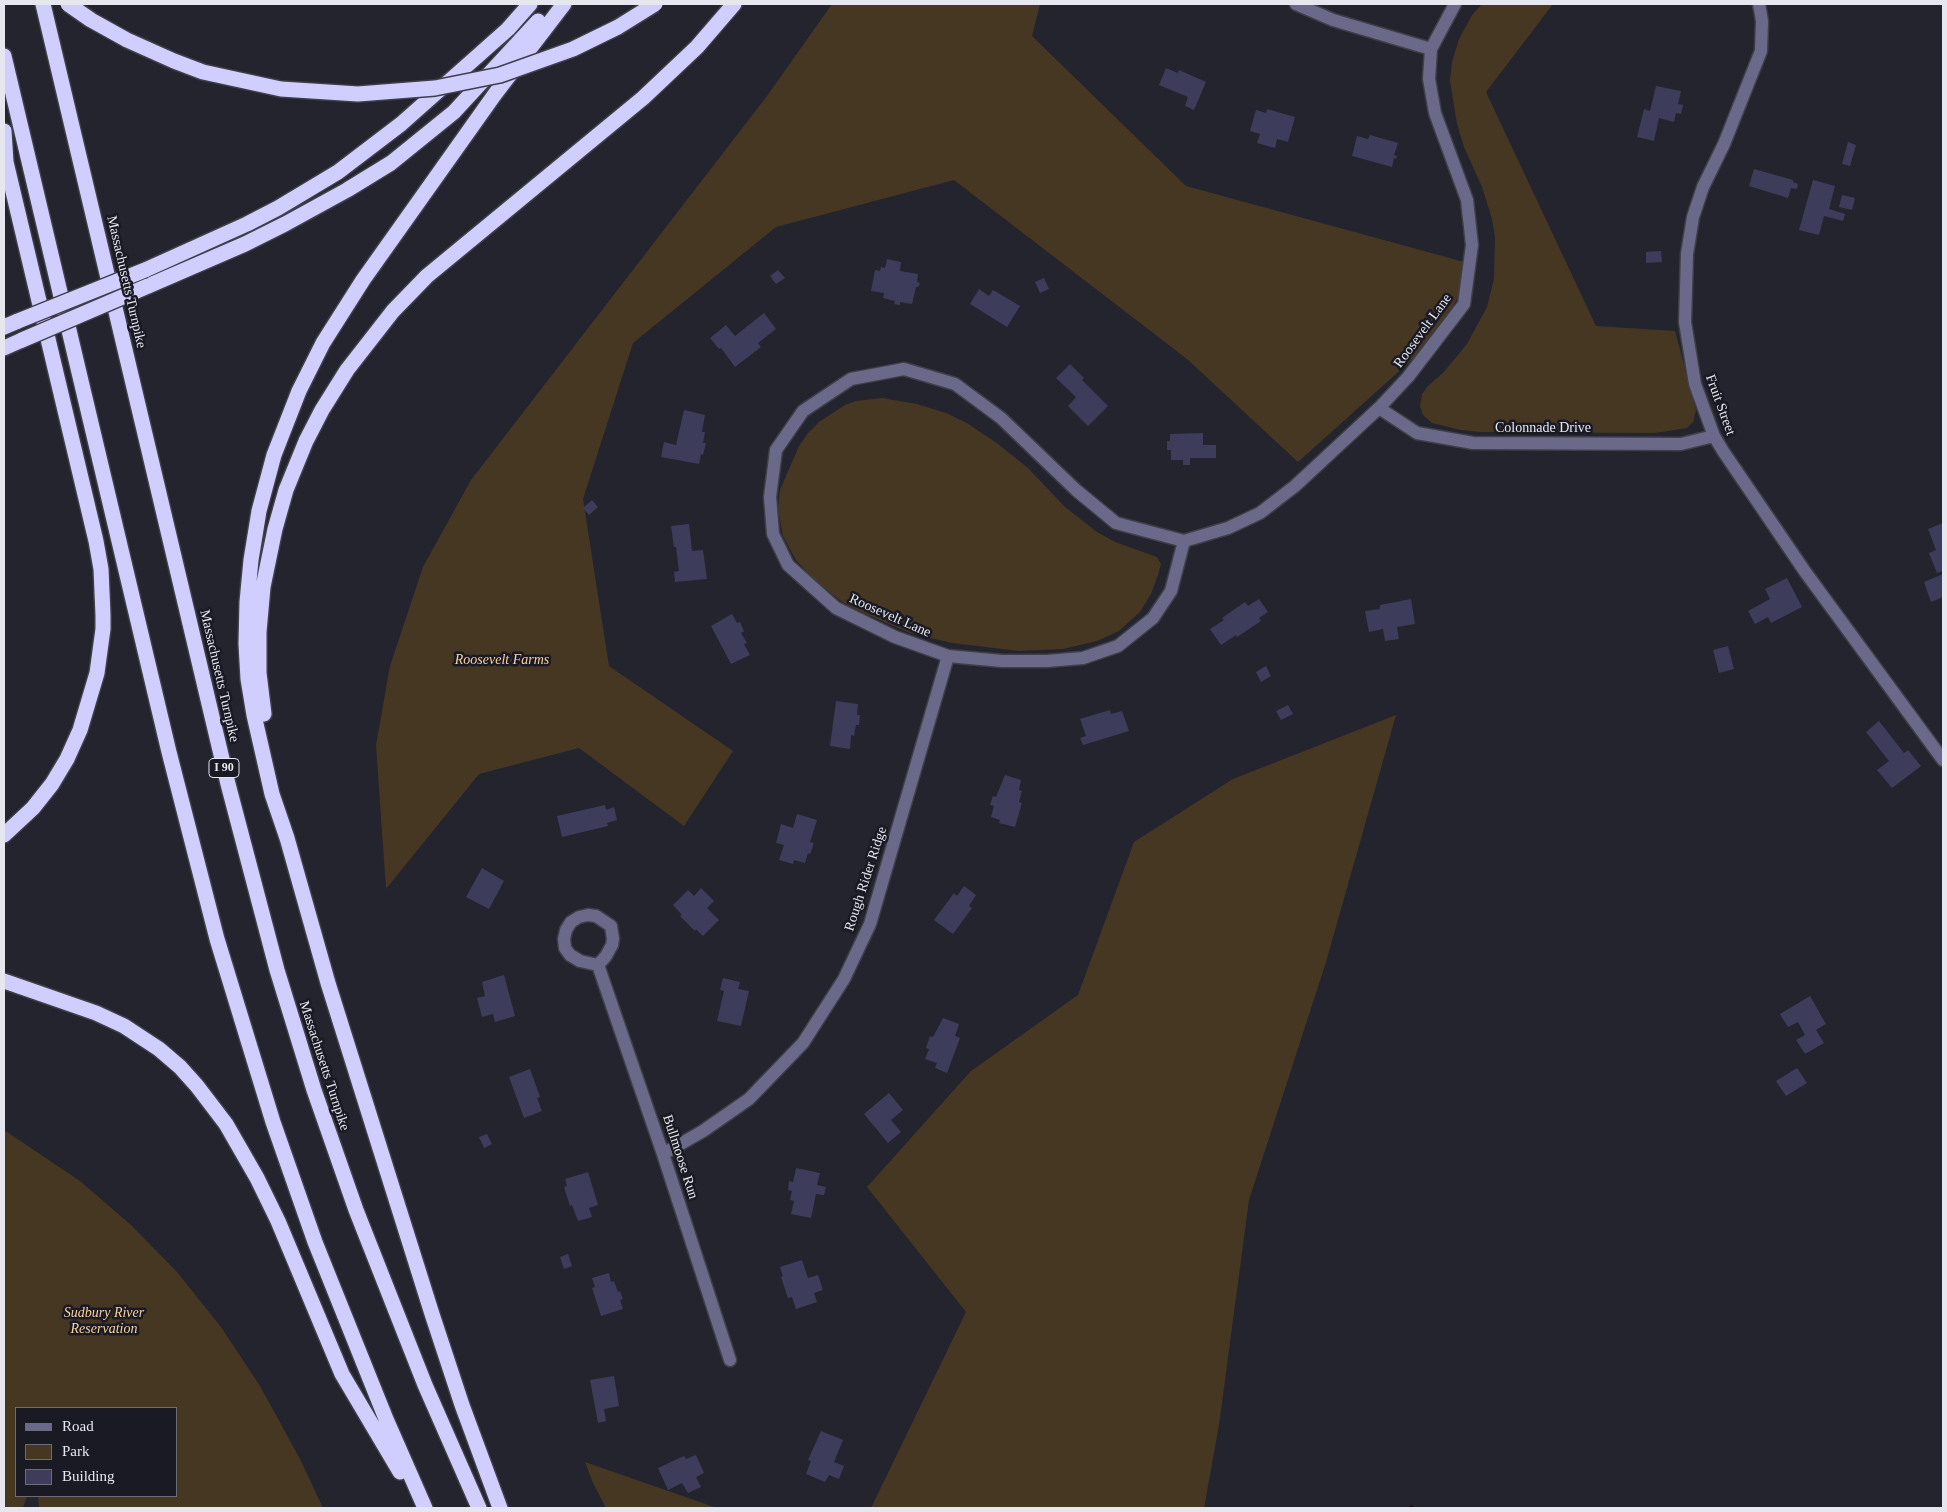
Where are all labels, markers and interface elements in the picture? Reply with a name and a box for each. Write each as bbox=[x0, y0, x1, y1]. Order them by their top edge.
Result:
street label: Massachusetts Turnpike bbox=[103, 214, 149, 350]
street label: Roosevelt Lane bbox=[1390, 291, 1456, 371]
street label: Fruit Street bbox=[1701, 372, 1739, 438]
street label: Colonnade Drive bbox=[1495, 420, 1591, 436]
street label: Roosevelt Lane bbox=[847, 591, 933, 641]
street label: Massachusetts Turnpike bbox=[196, 608, 242, 744]
park label: Roosevelt Farms bbox=[455, 652, 549, 668]
road number: I 90 bbox=[209, 758, 239, 778]
street label: Rough Rider Ridge bbox=[841, 825, 891, 933]
street label: Massachusetts Turnpike bbox=[295, 999, 353, 1133]
street label: Bullmoose Run bbox=[658, 1113, 702, 1201]
park label: Sudbury River Reservation bbox=[64, 1305, 144, 1338]
legend bbox=[15, 1407, 178, 1497]
text: Road bbox=[62, 1418, 94, 1434]
text: Park bbox=[62, 1443, 90, 1459]
text: Building bbox=[62, 1468, 115, 1484]

